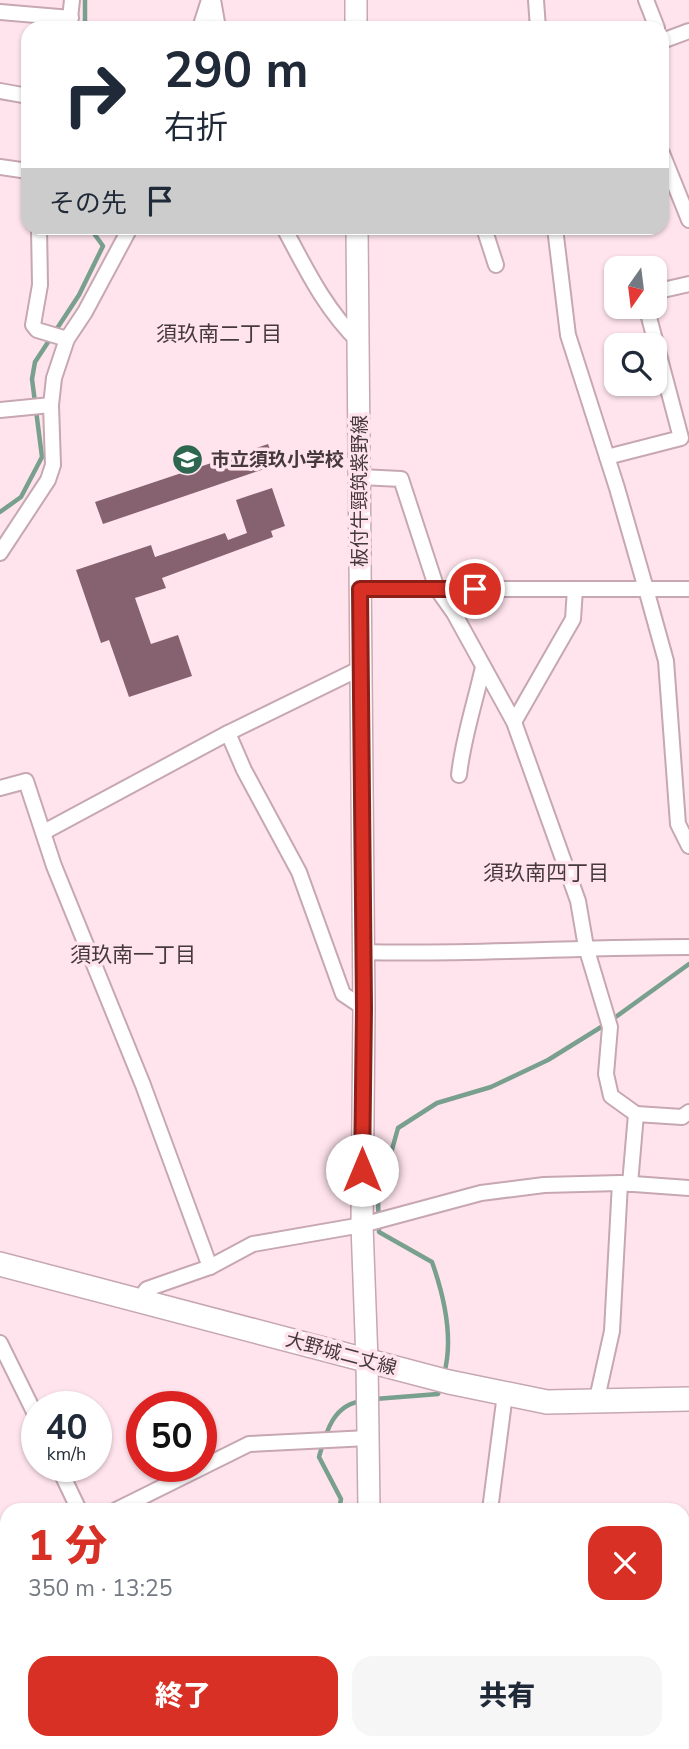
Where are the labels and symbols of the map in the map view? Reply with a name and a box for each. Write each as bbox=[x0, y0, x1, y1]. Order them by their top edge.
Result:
north arrow bbox=[604, 256, 667, 318]
district label: 須玖南二丁目 bbox=[156, 320, 282, 348]
street label: 板付牛頸筑紫野線 bbox=[347, 415, 373, 567]
school or university icon: 市立須玖小学校 bbox=[171, 443, 205, 477]
place label: 市立須玖小学校 bbox=[211, 447, 344, 473]
pin bbox=[445, 559, 505, 619]
district label: 須玖南四丁目 bbox=[483, 859, 609, 887]
district label: 須玖南一丁目 bbox=[70, 941, 196, 969]
position arrow bbox=[325, 1133, 399, 1207]
street label: 大野城二丈線 bbox=[283, 1327, 399, 1381]
speed limit sign: 50 bbox=[126, 1391, 217, 1482]

